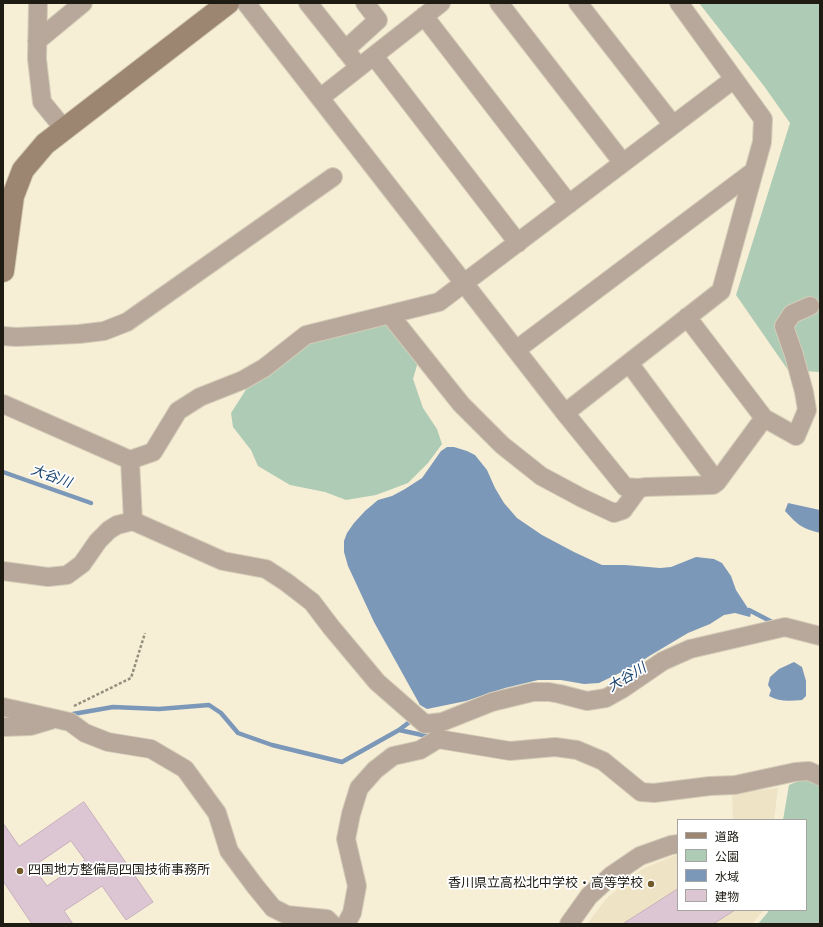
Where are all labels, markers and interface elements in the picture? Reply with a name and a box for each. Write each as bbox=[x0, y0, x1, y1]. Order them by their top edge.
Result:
water label: 大谷川 bbox=[28, 462, 74, 492]
water label: 大谷川 bbox=[605, 660, 649, 696]
legend bbox=[677, 819, 807, 911]
text: 道路 bbox=[715, 830, 739, 844]
text: 公園 bbox=[715, 850, 739, 864]
place label: 四国地方整備局四国技術事務所 bbox=[28, 863, 210, 879]
marker: 四国地方整備局四国技術事務所 bbox=[15, 866, 25, 876]
text: 水域 bbox=[715, 870, 739, 884]
place label: 香川県立高松北中学校・高等学校 bbox=[448, 876, 643, 892]
marker: 香川県立高松北中学校・高等学校 bbox=[646, 879, 656, 889]
text: 建物 bbox=[715, 890, 739, 904]

